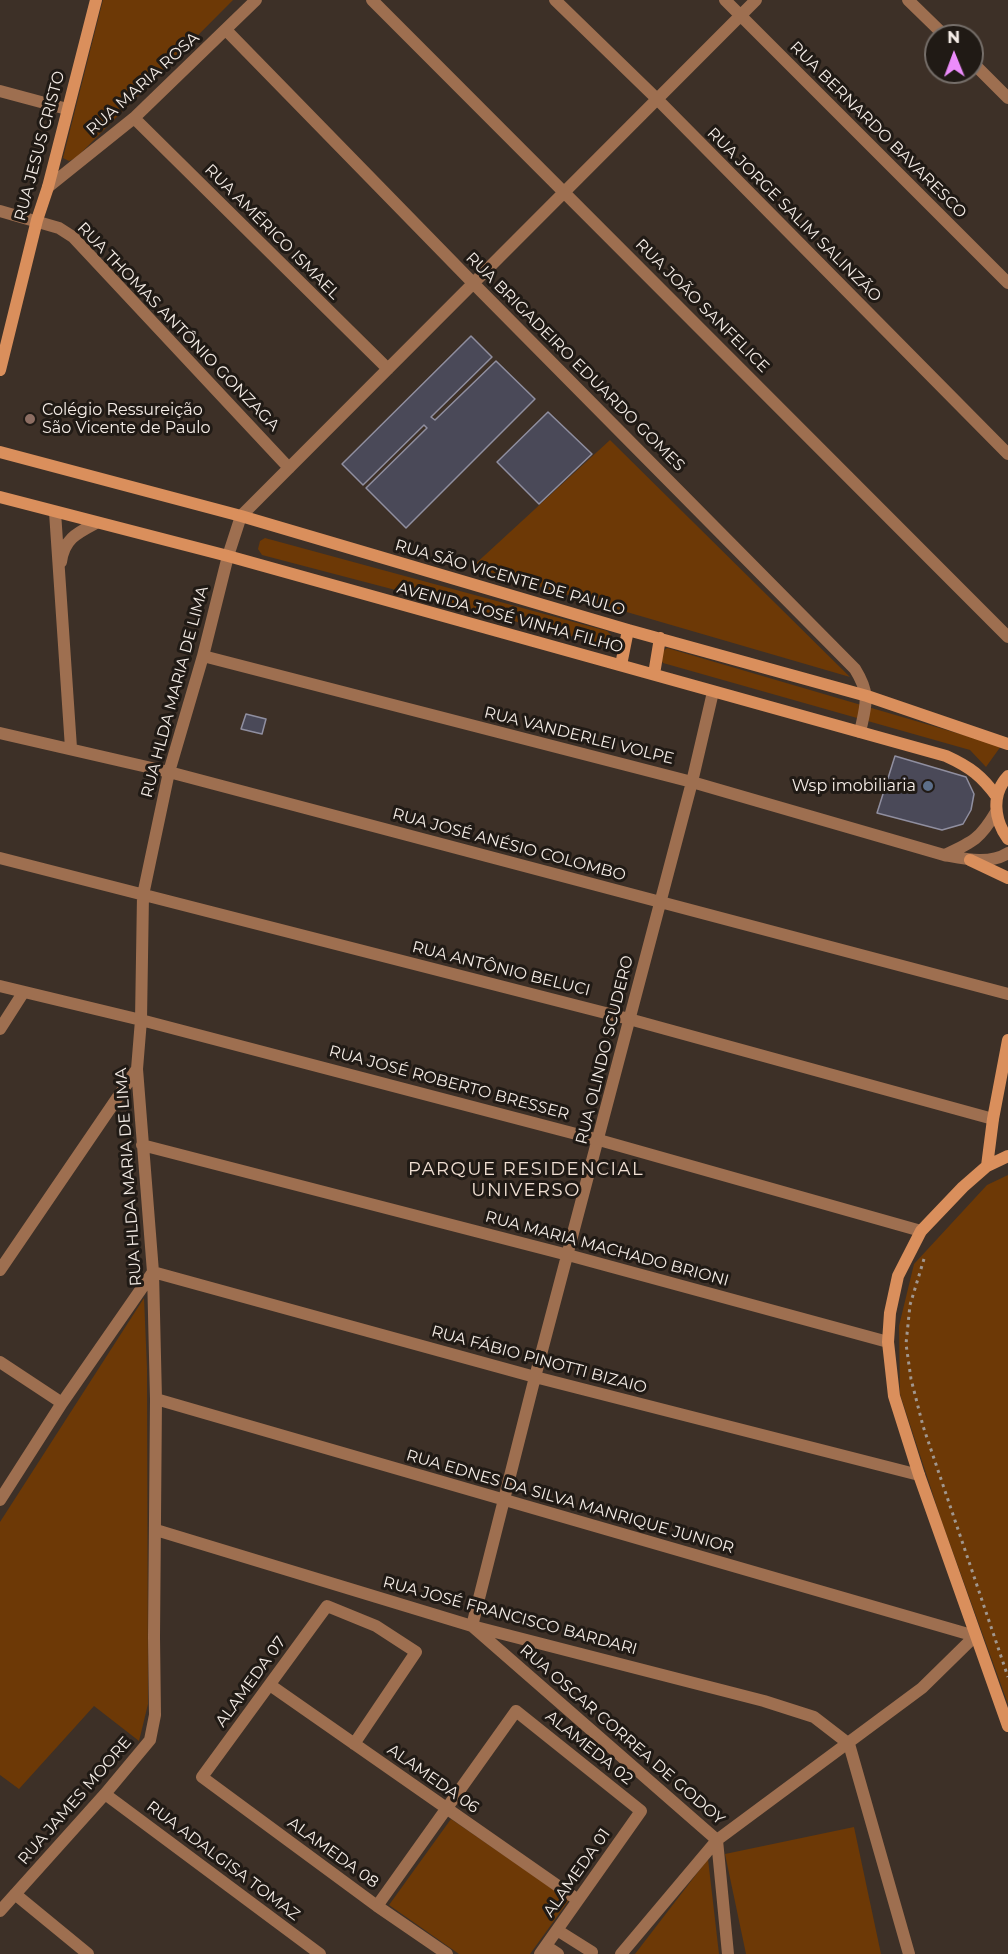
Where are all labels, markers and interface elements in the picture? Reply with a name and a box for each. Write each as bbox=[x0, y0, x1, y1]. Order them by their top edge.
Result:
north arrow bbox=[924, 24, 984, 84]
street label: RUA MARIA ROSA bbox=[83, 28, 203, 140]
street label: RUA BERNARDO BAVARESCO bbox=[786, 38, 970, 222]
street label: RUA JESUS CRISTO bbox=[11, 69, 69, 223]
street label: RUA JORGE SALIM SALINZÃO bbox=[703, 124, 885, 306]
street label: RUA AMÉRICO ISMAEL bbox=[200, 160, 344, 304]
street label: RUA THOMAS ANTÔNIO GONZAGA bbox=[73, 219, 283, 435]
street label: RUA JOÃO SANFELICE bbox=[631, 235, 773, 377]
street label: RUA BRIGADEIRO EDUARDO GOMES bbox=[462, 249, 688, 475]
place label: Colégio Ressureição São Vicente de Paulo bbox=[42, 400, 211, 438]
marker: Colégio Ressureição São Vicente de Paulo bbox=[23, 412, 37, 426]
street label: RUA SÃO VICENTE DE PAULO bbox=[393, 536, 627, 620]
street label: AVENIDA JOSÉ VINHA FILHO bbox=[395, 579, 625, 657]
street label: RUA HLDA MARIA DE LIMA bbox=[137, 584, 213, 800]
street label: RUA VANDERLEI VOLPE bbox=[482, 703, 676, 769]
place label: Wsp imobiliaria bbox=[792, 776, 916, 796]
marker: Wsp imobiliaria bbox=[921, 779, 935, 793]
street label: RUA JOSÉ ANÉSIO COLOMBO bbox=[390, 805, 628, 885]
street label: RUA ANTÔNIO BELUCI bbox=[410, 938, 592, 1000]
street label: RUA OLINDO SCUDERO bbox=[572, 954, 638, 1146]
street label: RUA JOSÉ ROBERTO BRESSER bbox=[327, 1042, 571, 1124]
street label: RUA HLDA MARIA DE LIMA bbox=[112, 1067, 146, 1287]
district label: PARQUE RESIDENCIAL UNIVERSO bbox=[408, 1159, 644, 1202]
street label: RUA MARIA MACHADO BRIONI bbox=[483, 1207, 731, 1291]
street label: RUA FÁBIO PINOTTI BIZAIO bbox=[429, 1322, 649, 1398]
street label: RUA EDNES DA SILVA MANRIQUE JUNIOR bbox=[404, 1446, 736, 1558]
street label: RUA JOSÉ FRANCISCO BARDARI bbox=[381, 1573, 639, 1659]
street label: ALAMEDA 07 bbox=[212, 1633, 290, 1731]
street label: RUA OSCAR CORREA DE GODOY bbox=[516, 1641, 728, 1829]
street label: ALAMEDA 02 bbox=[541, 1707, 637, 1789]
street label: RUA JAMES MOORE bbox=[14, 1733, 136, 1869]
street label: ALAMEDA 06 bbox=[384, 1740, 482, 1818]
street label: RUA ADALGISA TOMAZ bbox=[142, 1797, 304, 1925]
street label: ALAMEDA 08 bbox=[284, 1814, 382, 1892]
street label: ALAMEDA 01 bbox=[539, 1825, 615, 1921]

